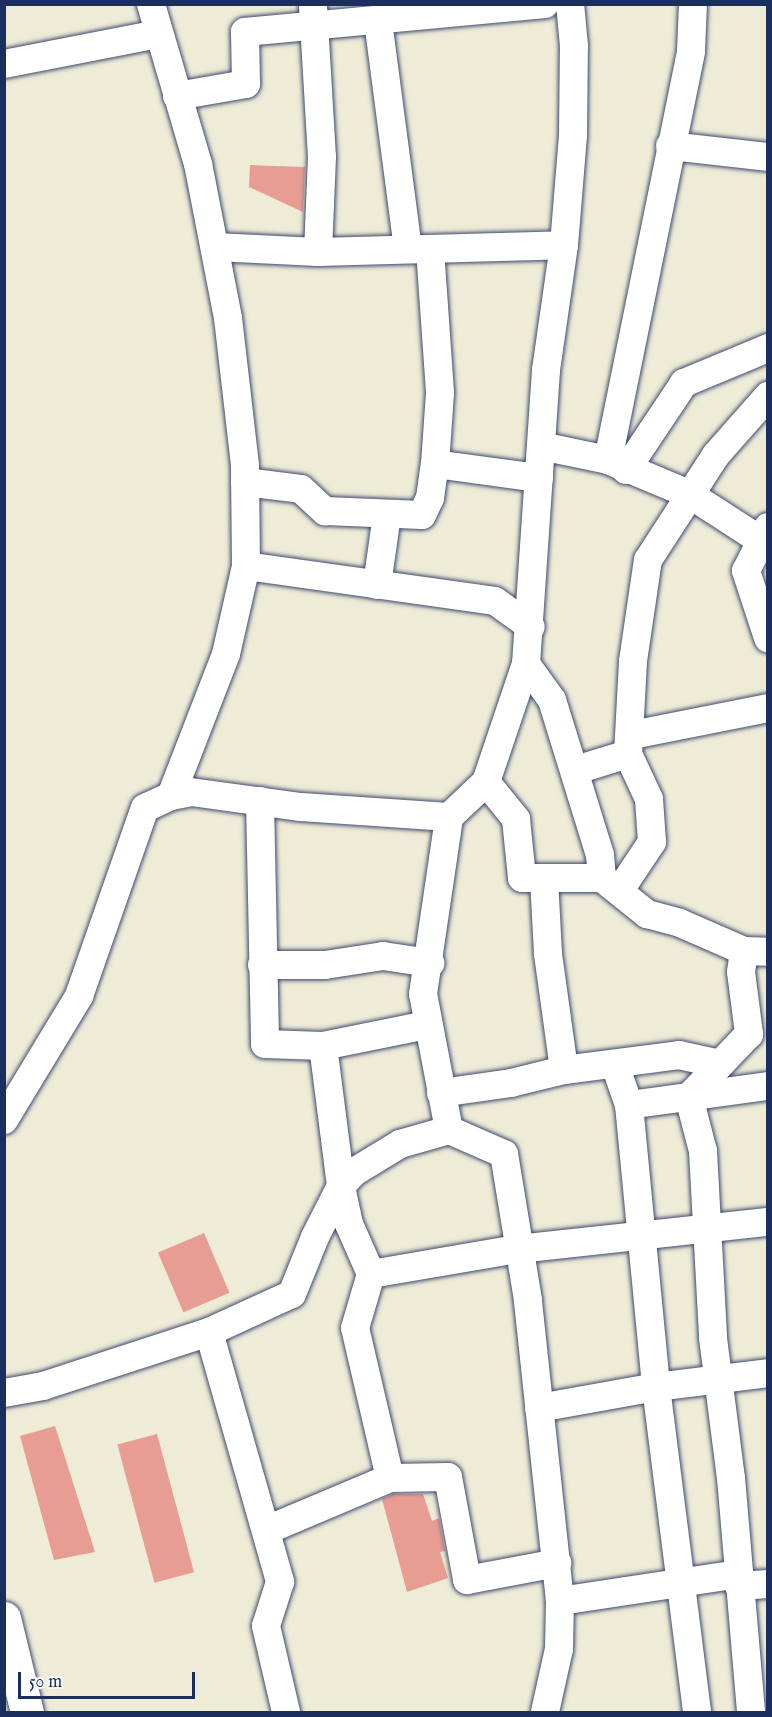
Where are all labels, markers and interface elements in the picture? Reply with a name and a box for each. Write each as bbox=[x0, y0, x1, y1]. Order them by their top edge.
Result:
scale bar bbox=[21, 1660, 198, 1698]
text: 50 m bbox=[29, 1671, 62, 1694]

